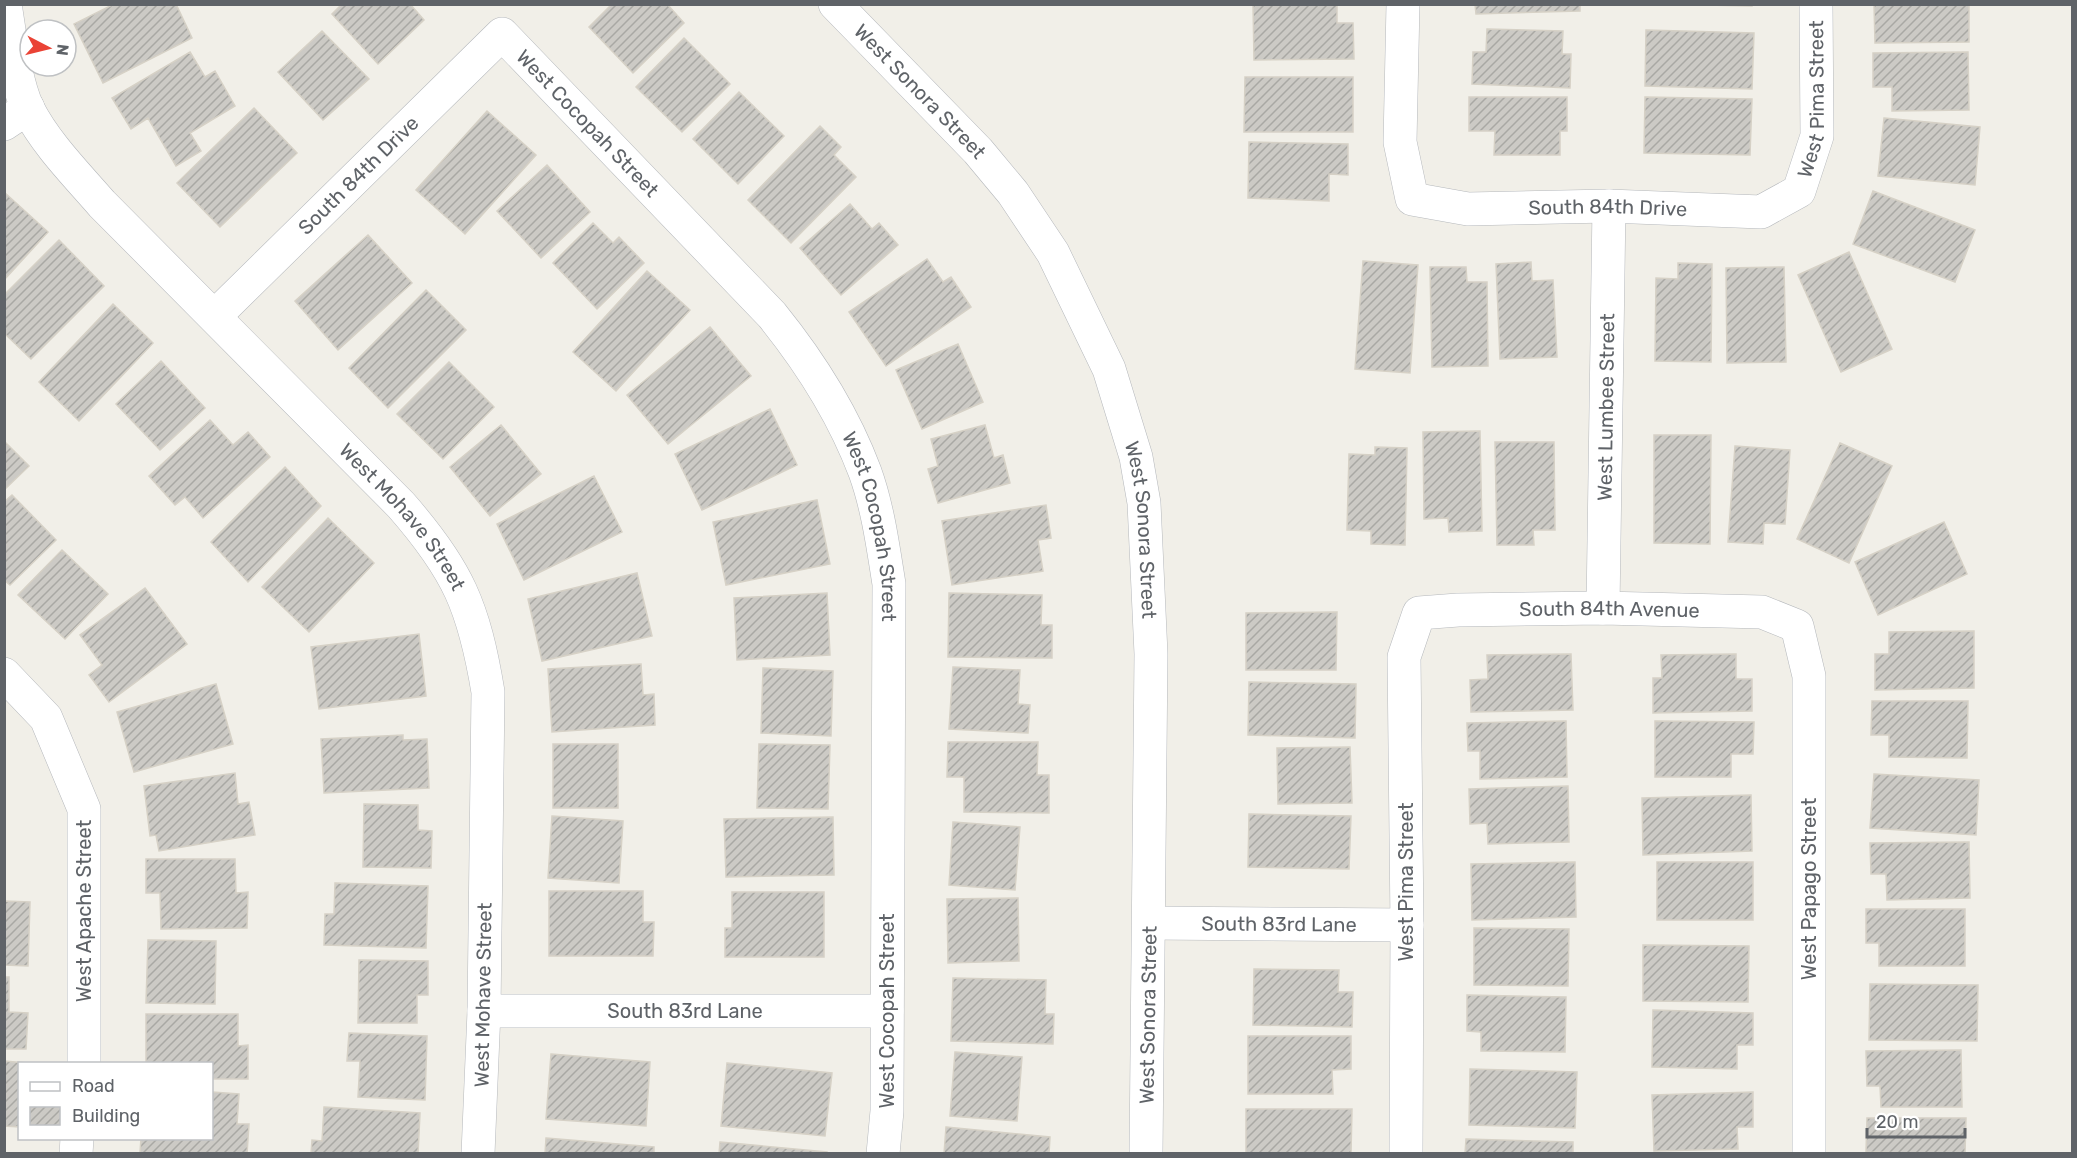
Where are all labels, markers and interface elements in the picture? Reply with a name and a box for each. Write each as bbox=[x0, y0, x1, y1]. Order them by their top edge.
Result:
north arrow bbox=[18, 18, 78, 78]
street label: West Sonora Street bbox=[849, 19, 991, 164]
street label: West Pima Street bbox=[1792, 20, 1829, 181]
text: N bbox=[52, 43, 73, 57]
street label: West Cocopah Street bbox=[511, 45, 664, 202]
street label: South 84th Drive bbox=[293, 111, 424, 239]
street label: South 84th Drive bbox=[1528, 194, 1688, 221]
street label: West Lumbee Street bbox=[1593, 313, 1619, 501]
street label: West Cocopah Street bbox=[837, 428, 901, 622]
street label: West Mohave Street bbox=[335, 438, 471, 594]
street label: West Sonora Street bbox=[1120, 438, 1161, 619]
street label: South 84th Avenue bbox=[1519, 596, 1700, 622]
street label: West Papago Street bbox=[1797, 798, 1821, 980]
street label: West Pima Street bbox=[1394, 802, 1418, 961]
street label: West Apache Street bbox=[72, 819, 96, 1002]
street label: West Mohave Street bbox=[469, 902, 497, 1088]
street label: South 83rd Lane bbox=[1201, 911, 1357, 937]
street label: West Cocopah Street bbox=[875, 913, 899, 1108]
street label: West Sonora Street bbox=[1134, 925, 1162, 1104]
street label: South 83rd Lane bbox=[607, 999, 763, 1023]
legend bbox=[18, 1062, 213, 1140]
text: Road bbox=[72, 1075, 115, 1097]
scale bar bbox=[1867, 1101, 1964, 1139]
text: Building bbox=[72, 1105, 140, 1127]
text: 20 m bbox=[1876, 1111, 1918, 1133]

